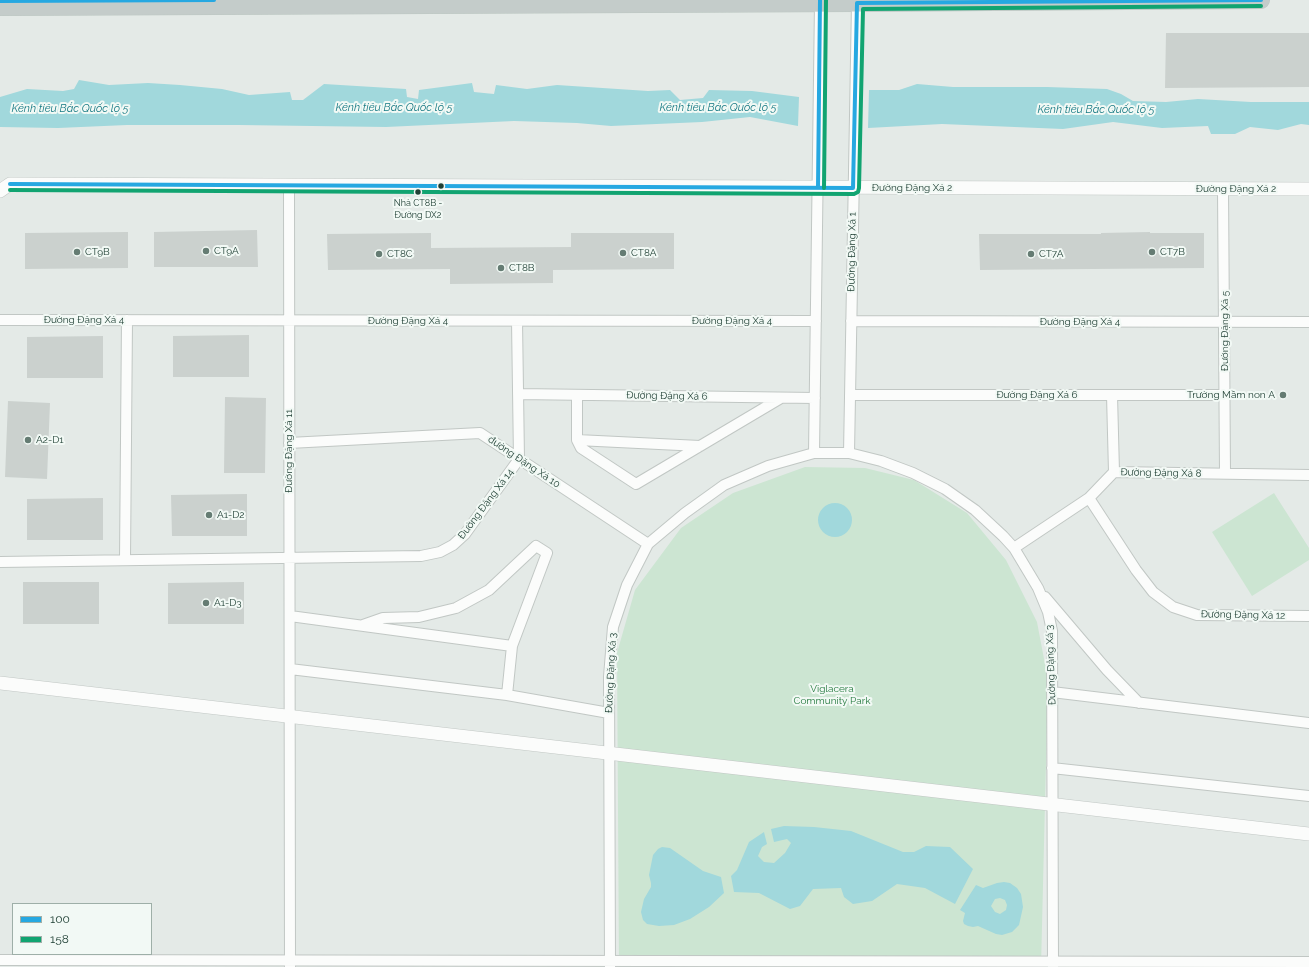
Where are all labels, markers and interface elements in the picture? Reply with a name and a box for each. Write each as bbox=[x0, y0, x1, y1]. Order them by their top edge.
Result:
water label: Kênh tiêu Bắc Quốc lộ 5 bbox=[336, 101, 452, 115]
water label: Kênh tiêu Bắc Quốc lộ 5 bbox=[660, 101, 776, 115]
water label: Kênh tiêu Bắc Quốc lộ 5 bbox=[12, 102, 128, 116]
water label: Kênh tiêu Bắc Quốc lộ 5 bbox=[1038, 103, 1154, 117]
unlabelled marker bbox=[436, 181, 446, 191]
street label: Đường Đặng Xá 2 bbox=[872, 182, 952, 194]
street label: Đường Đặng Xá 2 bbox=[1196, 183, 1276, 195]
marker: Nhà CT8B - Đường DX2 bbox=[413, 187, 423, 197]
place label: Nhà CT8B - Đường DX2 bbox=[394, 198, 442, 219]
street label: Đường Đặng Xá 1 bbox=[845, 212, 859, 292]
place label: CT9A bbox=[214, 245, 239, 257]
place label: CT9B bbox=[85, 246, 110, 258]
marker: CT9A bbox=[201, 246, 211, 256]
place label: CT7B bbox=[1160, 246, 1185, 258]
marker: CT9B bbox=[72, 247, 82, 257]
place label: CT8A bbox=[631, 247, 656, 259]
marker: CT7B bbox=[1147, 247, 1157, 257]
place label: CT8C bbox=[387, 248, 413, 260]
marker: CT8A bbox=[618, 248, 628, 258]
place label: CT7A bbox=[1039, 248, 1063, 260]
marker: CT8C bbox=[374, 249, 384, 259]
marker: CT7A bbox=[1026, 249, 1036, 259]
place label: CT8B bbox=[509, 262, 534, 274]
marker: CT8B bbox=[496, 263, 506, 273]
street label: Đường Đặng Xá 5 bbox=[1219, 291, 1231, 371]
street label: Đường Đặng Xá 4 bbox=[44, 314, 124, 326]
street label: Đường Đặng Xá 4 bbox=[368, 315, 448, 327]
street label: Đường Đặng Xá 4 bbox=[692, 315, 772, 327]
street label: Đường Đặng Xá 4 bbox=[1040, 316, 1120, 328]
street label: Đường Đặng Xá 6 bbox=[626, 389, 708, 403]
street label: Đường Đặng Xá 6 bbox=[996, 389, 1078, 401]
place label: Trường Mầm non A bbox=[1187, 389, 1275, 401]
marker: Trường Mầm non A bbox=[1278, 390, 1288, 400]
street label: Đường Đặng Xá 11 bbox=[283, 409, 295, 493]
street label: đường Đặng Xá 10 bbox=[486, 433, 562, 491]
place label: A2-D1 bbox=[36, 434, 64, 446]
marker: A2-D1 bbox=[23, 435, 33, 445]
street label: Đường Đặng Xá 14 bbox=[456, 466, 516, 542]
street label: Đường Đặng Xá 8 bbox=[1120, 466, 1202, 480]
place label: A1-D2 bbox=[217, 509, 245, 521]
marker: A1-D2 bbox=[204, 510, 214, 520]
place label: A1-D3 bbox=[214, 597, 242, 609]
marker: A1-D3 bbox=[201, 598, 211, 608]
street label: Đường Đặng Xá 12 bbox=[1201, 608, 1285, 622]
street label: Đường Đặng Xá 3 bbox=[1044, 625, 1058, 705]
street label: Đường Đặng Xá 3 bbox=[603, 632, 619, 714]
park label: Viglacera Community Park bbox=[794, 683, 870, 706]
legend bbox=[12, 903, 152, 955]
text: 100 bbox=[50, 912, 70, 926]
text: 158 bbox=[50, 932, 69, 946]

